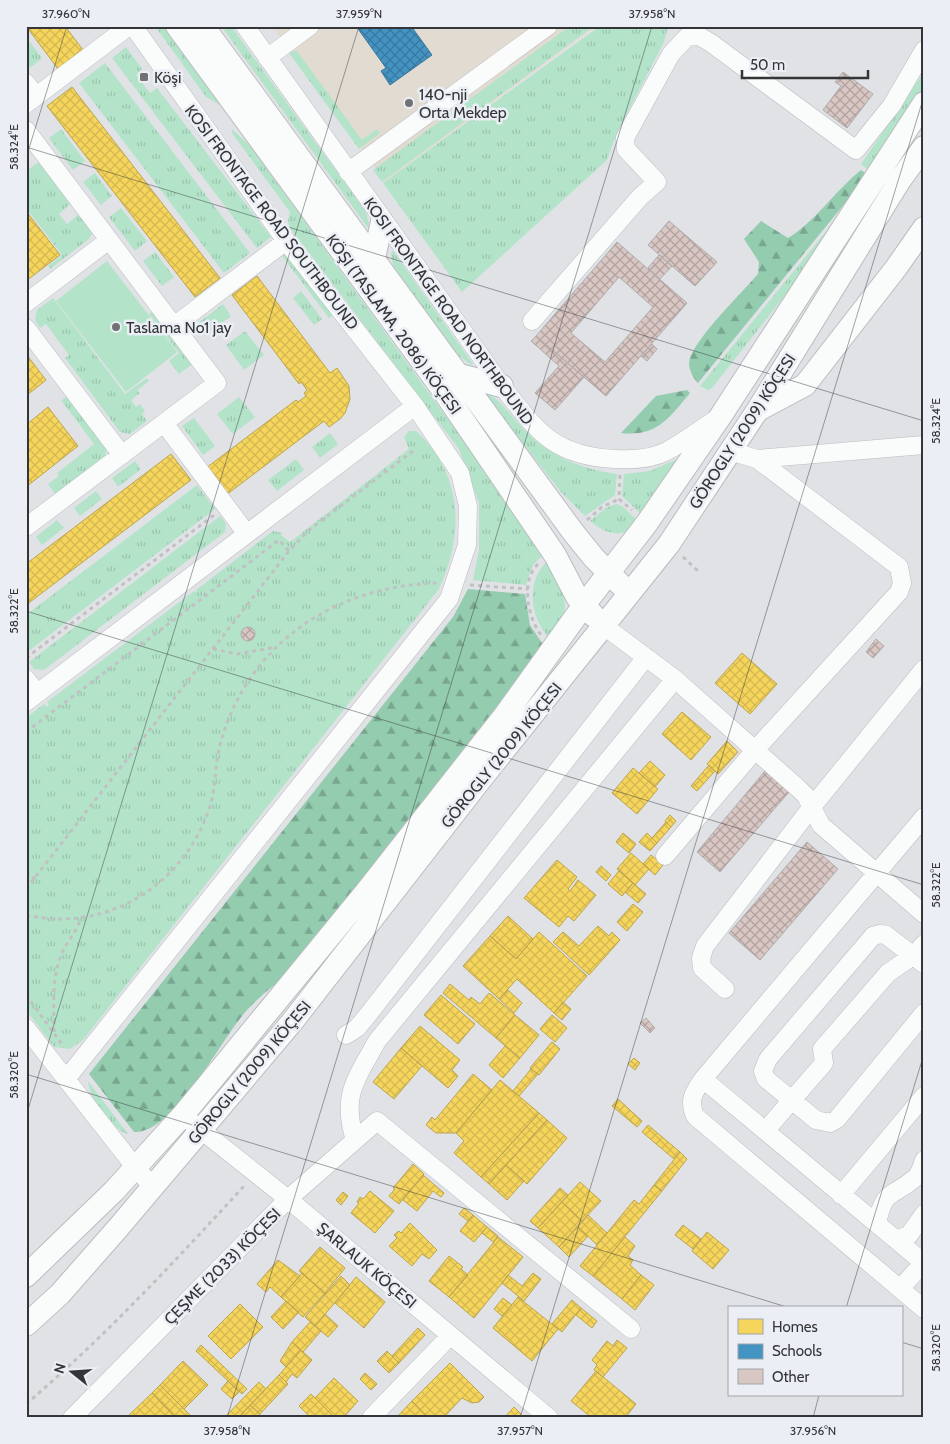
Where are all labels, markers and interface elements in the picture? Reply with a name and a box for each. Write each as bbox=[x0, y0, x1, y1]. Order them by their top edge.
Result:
text: 37.960°N bbox=[42, 6, 90, 21]
text: 37.959°N bbox=[336, 6, 382, 21]
text: 37.958°N bbox=[628, 6, 676, 21]
scale bar bbox=[742, 48, 869, 80]
text: 50 m bbox=[750, 56, 785, 74]
place label: Köşi bbox=[154, 68, 181, 87]
marker: Köşi bbox=[138, 71, 150, 83]
place label: 140-nji Orta Mekdep bbox=[419, 85, 507, 122]
marker: 140-nji Orta Mekdep bbox=[403, 97, 415, 109]
street label: KOSI FRONTAGE ROAD SOUTHBOUND bbox=[181, 101, 362, 333]
text: 58.324°E bbox=[6, 124, 21, 170]
street label: KOSI FRONTAGE ROAD NORTHBOUND bbox=[360, 194, 537, 429]
street label: KÖŞI (TASLAMA, 2086) KÖÇESI bbox=[322, 231, 465, 418]
place label: Taslama No1 jay bbox=[126, 318, 232, 337]
marker: Taslama No1 jay bbox=[110, 321, 122, 333]
street label: GÖROGLY (2009) KÖÇESI bbox=[685, 350, 800, 512]
text: 58.324°E bbox=[928, 398, 943, 444]
text: 58.322°E bbox=[6, 588, 21, 634]
street label: GÖROGLY (2009) KÖÇESI bbox=[437, 679, 566, 832]
text: 58.322°E bbox=[928, 862, 943, 908]
street label: GÖROGLY (2009) KÖÇESI bbox=[184, 997, 315, 1148]
text: 58.320°E bbox=[6, 1051, 21, 1099]
street label: ÇEŞME (2033) KÖÇESI bbox=[160, 1204, 284, 1328]
street label: ŞARLAUK KÖÇESI bbox=[313, 1218, 420, 1312]
legend bbox=[728, 1306, 902, 1396]
text: Homes bbox=[772, 1318, 818, 1336]
text: 58.320°E bbox=[928, 1324, 943, 1372]
text: Schools bbox=[772, 1342, 822, 1360]
north arrow bbox=[48, 1346, 98, 1396]
text: N bbox=[50, 1361, 70, 1376]
text: Other bbox=[772, 1368, 809, 1386]
text: 37.958°N bbox=[203, 1423, 251, 1438]
text: 37.957°N bbox=[497, 1423, 543, 1438]
text: 37.956°N bbox=[790, 1423, 836, 1438]

